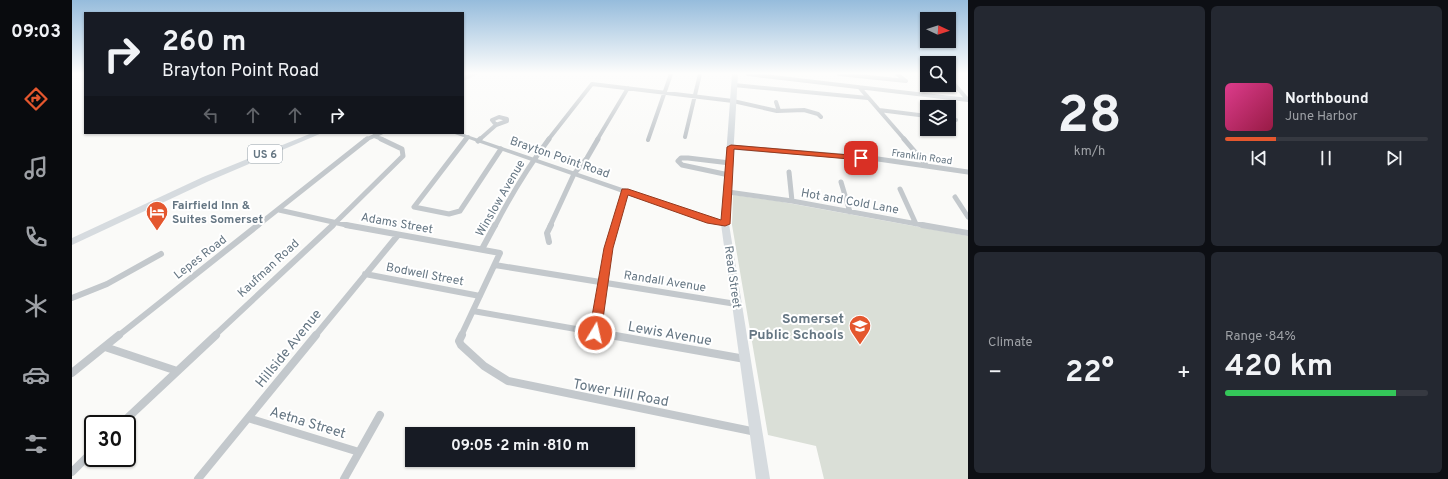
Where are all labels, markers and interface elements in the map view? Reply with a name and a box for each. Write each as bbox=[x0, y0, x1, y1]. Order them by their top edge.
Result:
north arrow bbox=[920, 12, 956, 48]
map controls bbox=[920, 12, 956, 136]
text: 09:03 bbox=[11, 21, 61, 44]
text: 260 m bbox=[162, 25, 246, 61]
icon: right bbox=[96, 28, 148, 80]
button: search bbox=[920, 56, 956, 92]
text: Brayton Point Road bbox=[162, 60, 319, 83]
icon: directions bbox=[22, 85, 50, 113]
text: 28 bbox=[1057, 85, 1122, 151]
text: Northbound bbox=[1285, 90, 1369, 109]
button: layers bbox=[920, 100, 956, 136]
icon: left bbox=[200, 104, 222, 126]
icon: ahead bbox=[242, 104, 264, 126]
icon: ahead bbox=[284, 104, 306, 126]
icon: right bbox=[326, 104, 348, 126]
text: June Harbor bbox=[1285, 109, 1358, 125]
street label: Brayton Point Road bbox=[508, 133, 612, 183]
pin bbox=[844, 141, 878, 175]
text: km/h bbox=[1074, 144, 1105, 160]
road number: US 6 bbox=[248, 145, 282, 163]
icon: arrive bbox=[850, 147, 872, 169]
street label: Franklin Road bbox=[891, 147, 953, 168]
icon: previous bbox=[1248, 147, 1270, 169]
icon: pause bbox=[1315, 147, 1337, 169]
icon: next bbox=[1383, 147, 1405, 169]
icon: music bbox=[22, 154, 50, 182]
street label: Winslow Avenue bbox=[472, 157, 529, 240]
street label: Hot and Cold Lane bbox=[800, 185, 900, 218]
place label: Fairfield Inn & Suites Somerset bbox=[172, 198, 263, 228]
hotel icon: Fairfield Inn & Suites Somerset bbox=[144, 199, 170, 232]
street label: Adams Street bbox=[360, 210, 434, 238]
icon: phone bbox=[22, 223, 50, 251]
street label: Lepes Road bbox=[171, 232, 230, 283]
street label: Kaufman Road bbox=[234, 236, 303, 301]
street label: Read Street bbox=[720, 245, 744, 310]
street label: Bodwell Street bbox=[385, 260, 465, 290]
street label: Randall Avenue bbox=[623, 268, 707, 296]
icon: climate bbox=[22, 292, 50, 320]
street label: Hillside Avenue bbox=[252, 306, 326, 391]
place label: Somerset Public Schools bbox=[748, 311, 844, 344]
position arrow bbox=[574, 312, 616, 354]
school or university icon: Somerset Public Schools bbox=[847, 313, 873, 346]
street label: Lewis Avenue bbox=[626, 319, 713, 350]
text: Range · 84% bbox=[1225, 329, 1296, 345]
text: Climate bbox=[988, 335, 1033, 351]
text: 420 km bbox=[1225, 349, 1333, 386]
text: 22° bbox=[1065, 355, 1114, 392]
text: − bbox=[988, 360, 1002, 387]
text: + bbox=[1177, 360, 1191, 387]
icon: car bbox=[22, 361, 50, 389]
street label: Tower Hill Road bbox=[571, 376, 670, 411]
street label: Aetna Street bbox=[267, 404, 348, 443]
speed limit sign: 30 bbox=[84, 415, 136, 467]
icon: filters bbox=[22, 430, 50, 458]
text: 09:05 · 2 min · 810 m bbox=[451, 437, 589, 456]

